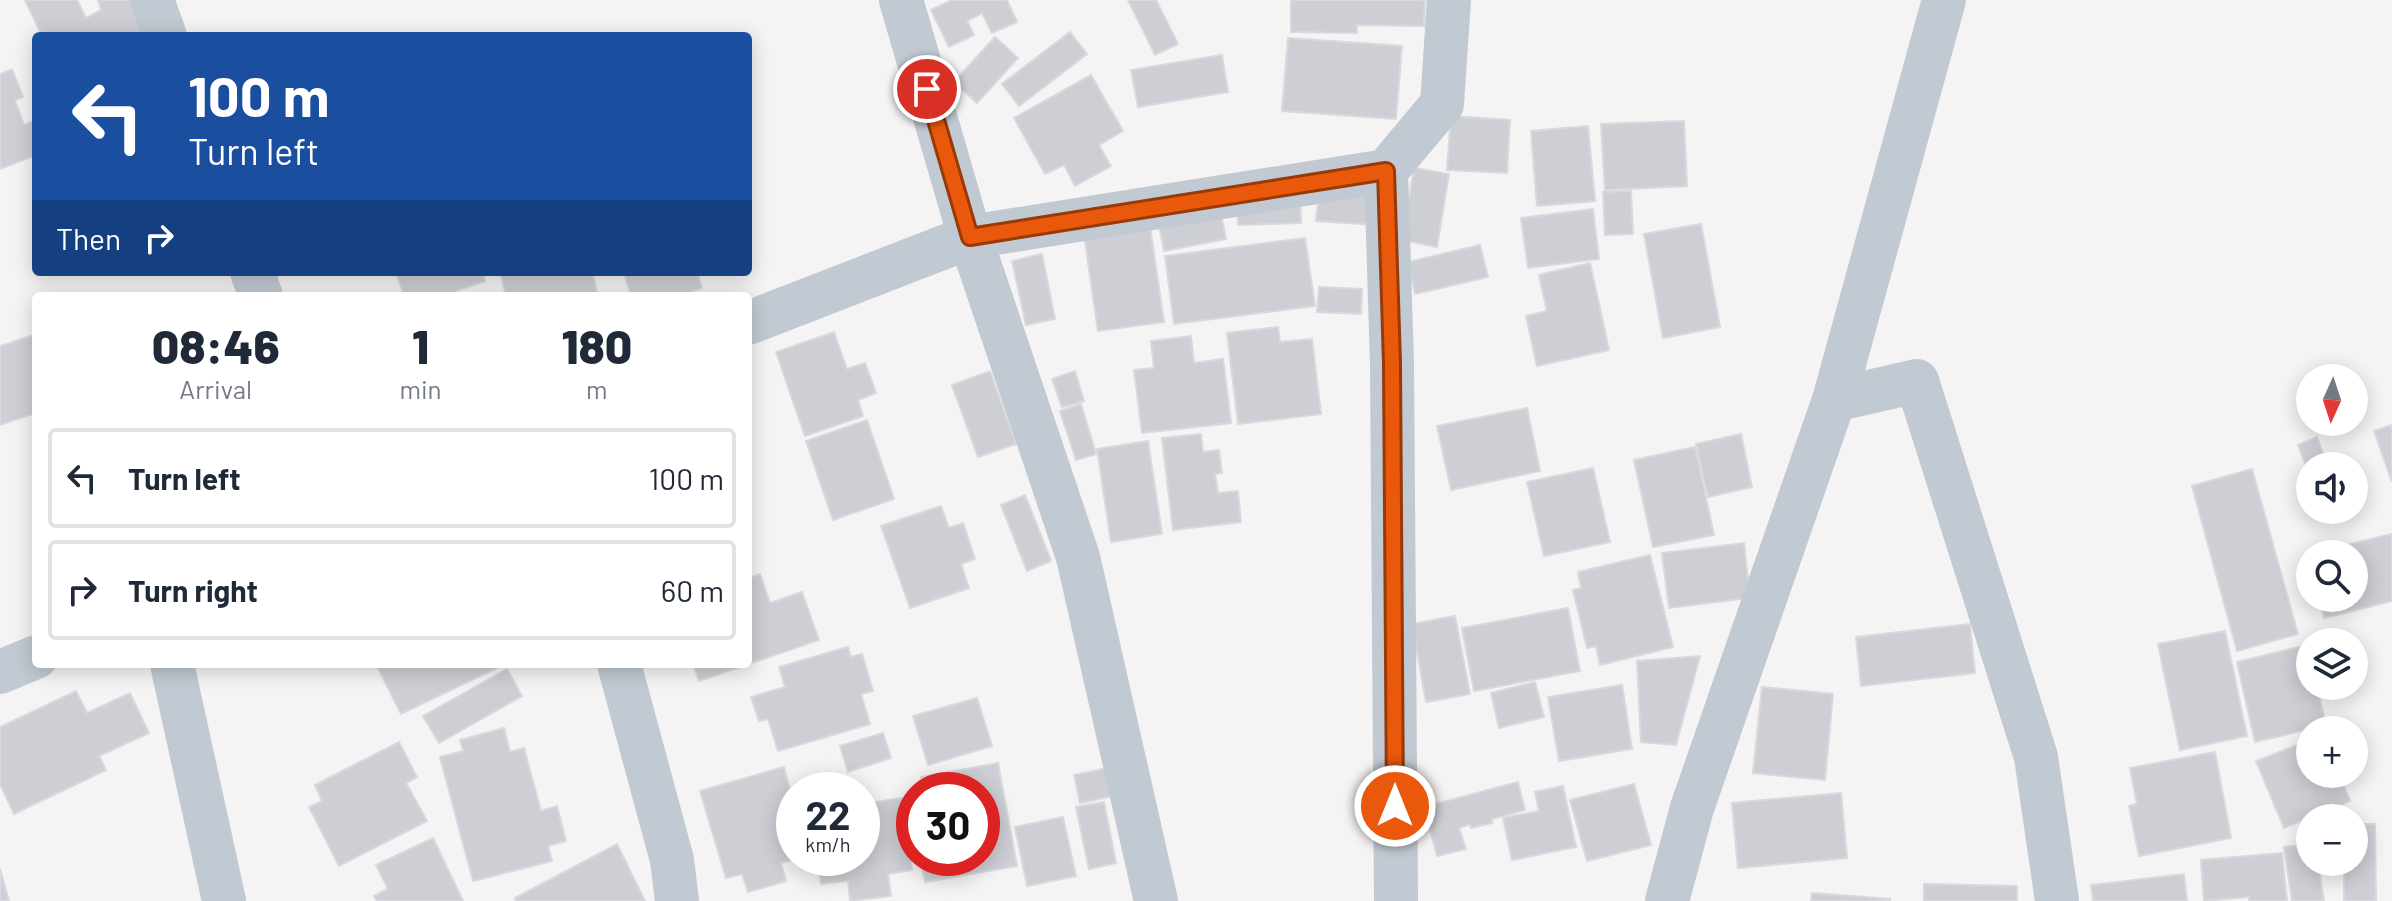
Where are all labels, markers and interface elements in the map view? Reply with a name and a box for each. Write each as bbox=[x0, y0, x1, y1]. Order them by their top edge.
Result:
pin bbox=[893, 55, 961, 123]
text: 100 m bbox=[188, 61, 330, 128]
icon: left bbox=[56, 64, 160, 168]
icon: arrive bbox=[905, 67, 949, 111]
text: Turn left bbox=[188, 129, 319, 172]
icon: right bbox=[137, 216, 181, 260]
text: Then bbox=[56, 220, 121, 256]
text: 08:46 bbox=[152, 316, 280, 374]
text: 1 bbox=[412, 316, 429, 374]
text: 180 bbox=[561, 316, 632, 374]
north arrow bbox=[2296, 364, 2368, 436]
map controls bbox=[2296, 364, 2368, 876]
text: Arrival bbox=[179, 373, 252, 404]
text: min bbox=[399, 373, 442, 404]
text: m bbox=[586, 373, 608, 404]
button: sound bbox=[2296, 452, 2368, 524]
icon: left bbox=[60, 456, 104, 500]
text: Turn left bbox=[128, 460, 241, 496]
text: 100 m bbox=[649, 460, 724, 496]
button: search bbox=[2296, 540, 2368, 612]
icon: right bbox=[60, 568, 104, 612]
text: Turn right bbox=[128, 572, 258, 608]
text: 60 m bbox=[661, 572, 724, 608]
button: layers bbox=[2296, 628, 2368, 700]
button: + bbox=[2296, 716, 2368, 788]
position arrow bbox=[1353, 764, 1437, 848]
speed limit sign: 30 bbox=[896, 772, 1000, 876]
text: 22 bbox=[806, 790, 850, 838]
button: − bbox=[2296, 804, 2368, 876]
text: km/h bbox=[805, 832, 851, 856]

